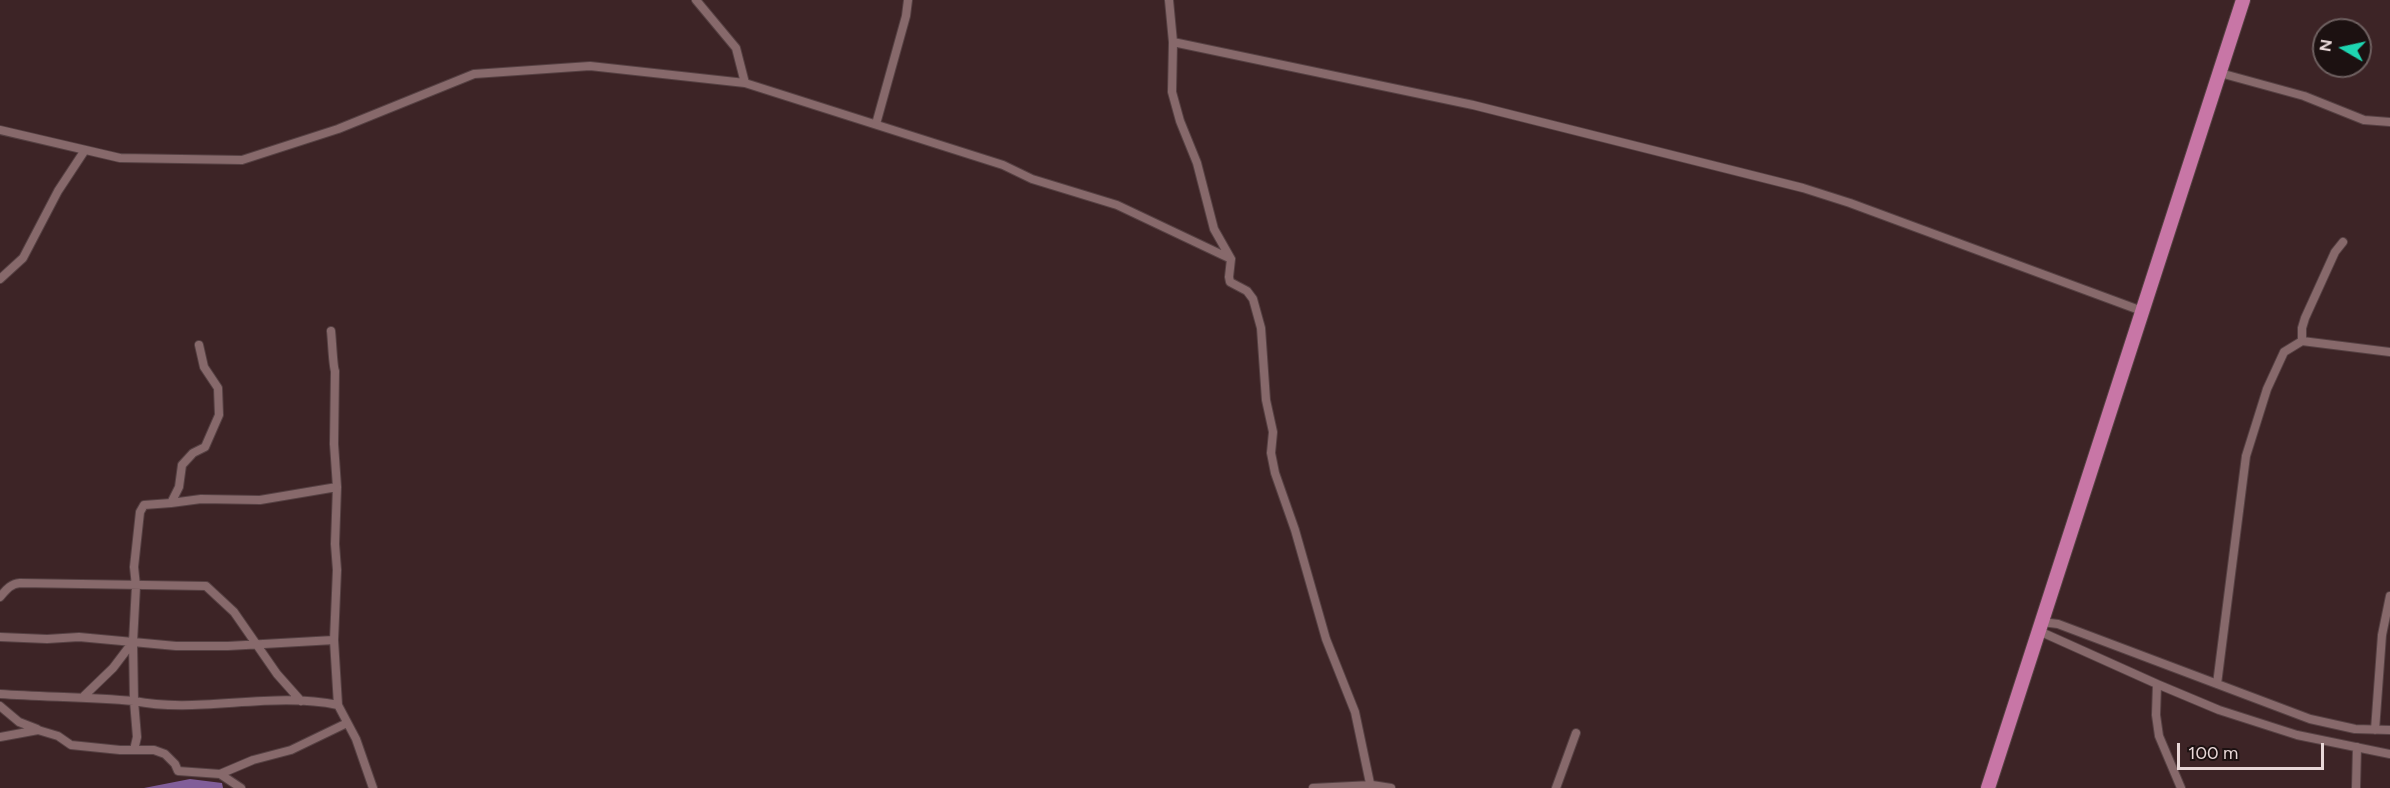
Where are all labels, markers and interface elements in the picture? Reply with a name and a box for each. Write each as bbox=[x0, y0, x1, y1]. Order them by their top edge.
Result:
north arrow bbox=[2312, 18, 2372, 78]
text: N bbox=[2315, 38, 2336, 53]
scale bar bbox=[2180, 731, 2327, 769]
text: 100 m bbox=[2188, 742, 2238, 764]

